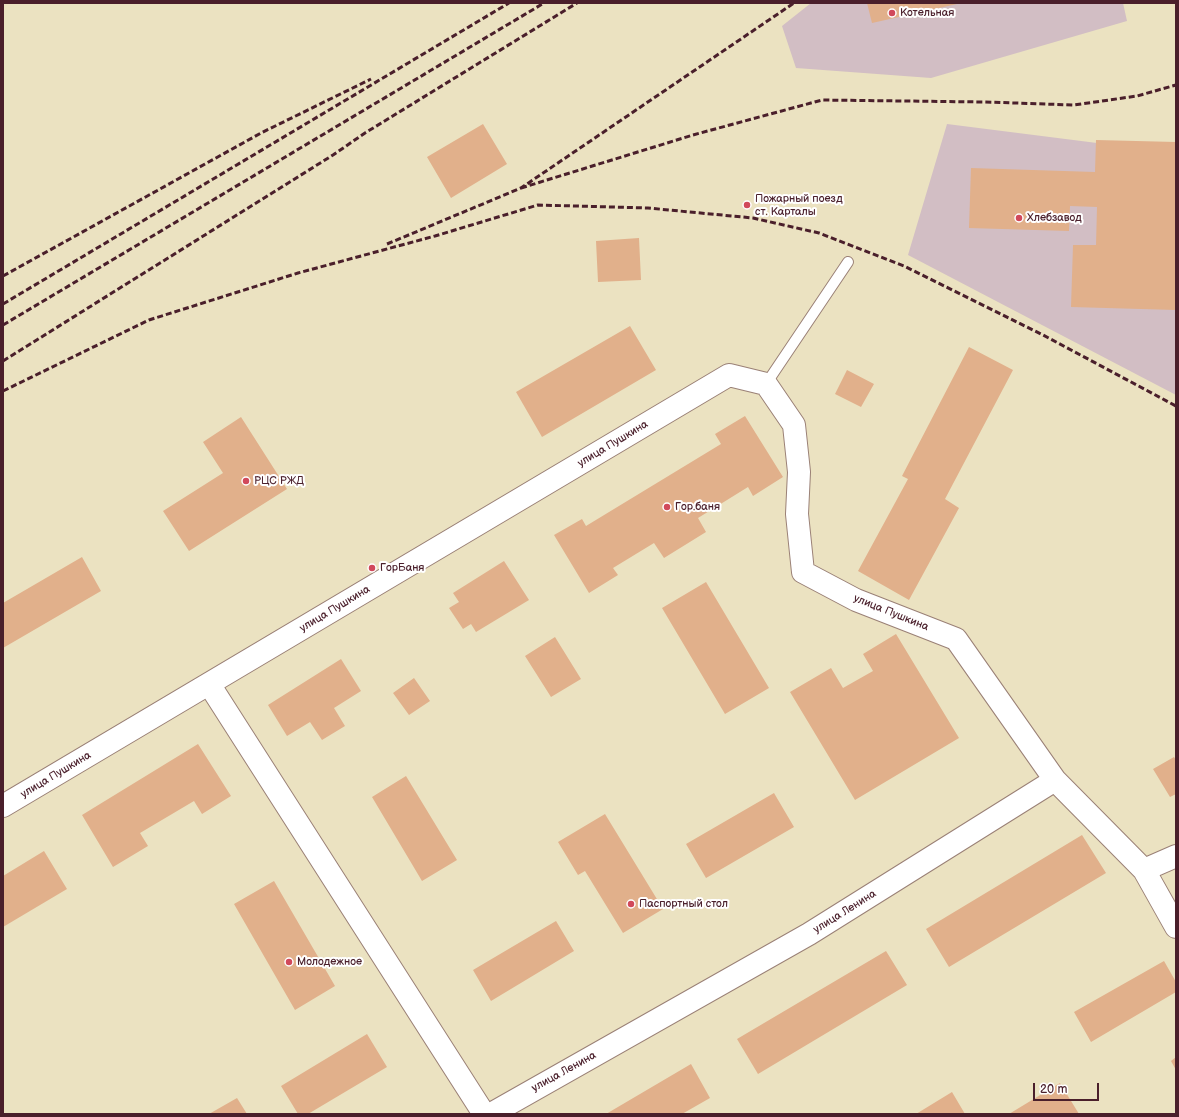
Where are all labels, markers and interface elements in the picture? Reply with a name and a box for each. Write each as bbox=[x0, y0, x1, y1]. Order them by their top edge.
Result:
place label: Котельная bbox=[900, 6, 954, 20]
marker: Котельная bbox=[887, 8, 897, 18]
place label: Пожарный поезд ст. Карталы bbox=[755, 192, 843, 218]
marker: Пожарный поезд ст. Карталы bbox=[742, 200, 752, 210]
place label: Хлебзавод bbox=[1027, 211, 1082, 225]
marker: Хлебзавод bbox=[1014, 213, 1024, 223]
street label: улица Пушкина bbox=[575, 418, 651, 470]
place label: РЦС РЖД bbox=[254, 474, 304, 488]
marker: РЦС РЖД bbox=[241, 476, 251, 486]
place label: Гор.баня bbox=[675, 500, 720, 514]
marker: Гор.баня bbox=[662, 502, 672, 512]
place label: ГорБаня bbox=[380, 561, 424, 575]
marker: ГорБаня bbox=[367, 563, 377, 573]
street label: улица Пушкина bbox=[297, 583, 373, 635]
street label: улица Пушкина bbox=[851, 592, 931, 634]
street label: улица Пушкина bbox=[18, 749, 94, 801]
street label: улица Ленина bbox=[811, 887, 879, 937]
place label: Паспортный стол bbox=[639, 897, 728, 911]
marker: Паспортный стол bbox=[626, 899, 636, 909]
place label: Молодежное bbox=[297, 955, 362, 969]
marker: Молодежное bbox=[284, 957, 294, 967]
street label: улица Ленина bbox=[529, 1049, 599, 1095]
scale bar bbox=[1035, 1075, 1101, 1101]
text: 20 m bbox=[1040, 1082, 1067, 1097]

